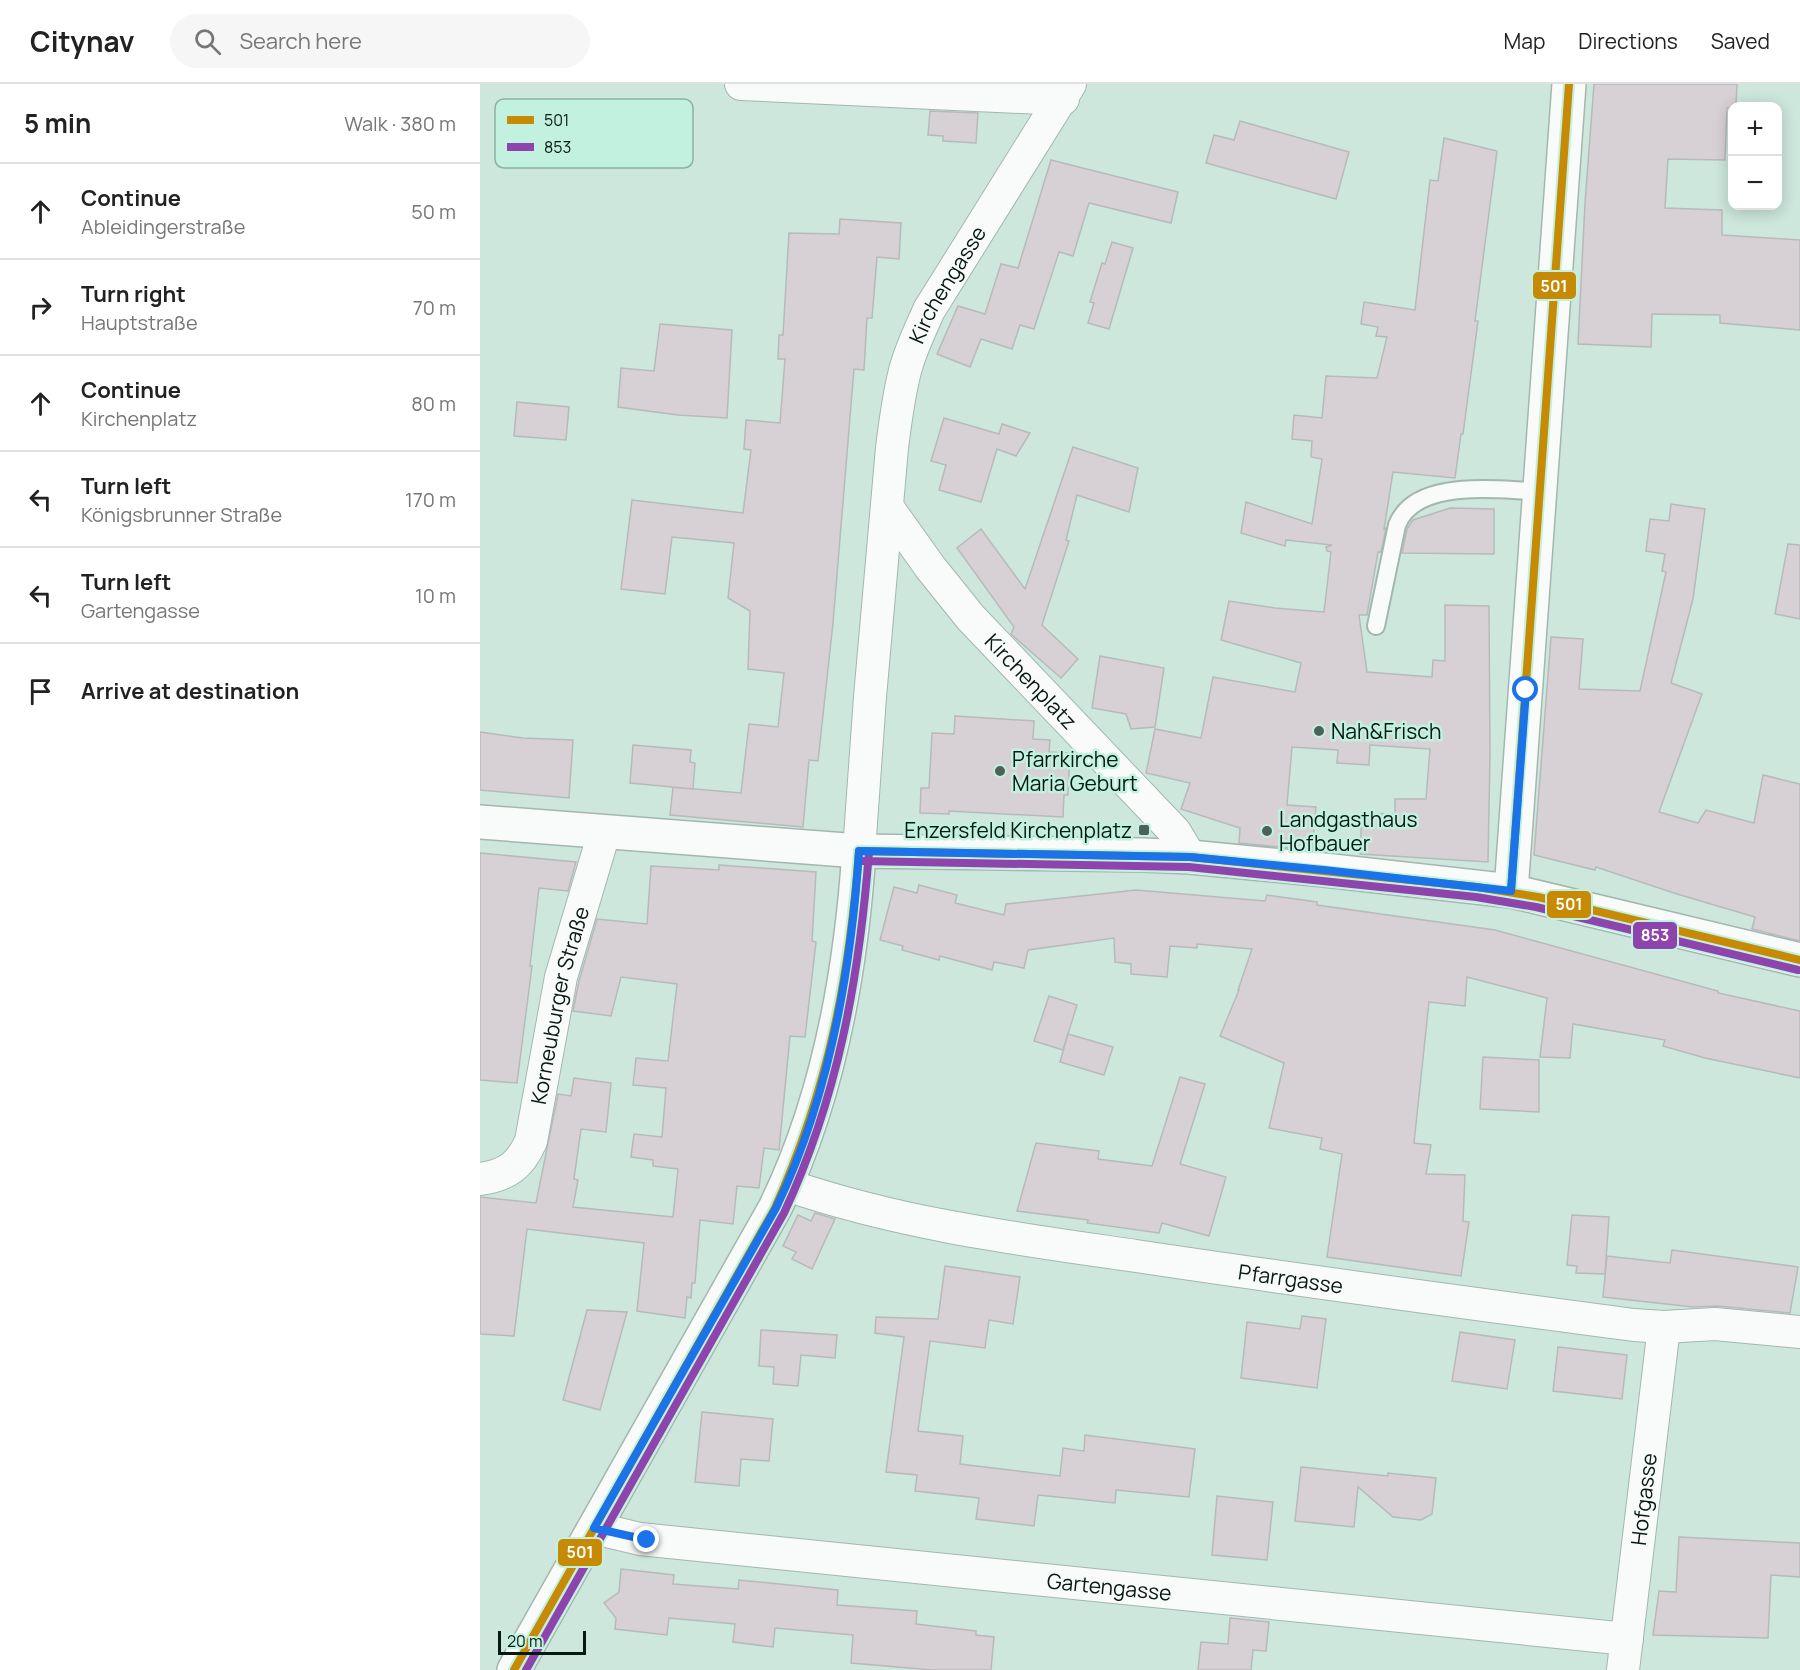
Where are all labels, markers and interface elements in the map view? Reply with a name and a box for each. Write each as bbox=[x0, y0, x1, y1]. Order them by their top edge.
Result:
search box bbox=[170, 14, 590, 68]
text: Citynav bbox=[30, 22, 134, 60]
icon: search bbox=[191, 25, 224, 58]
text: Search here bbox=[239, 26, 362, 56]
text: Map bbox=[1504, 27, 1545, 55]
text: Directions bbox=[1578, 27, 1678, 55]
text: Saved bbox=[1711, 27, 1770, 55]
legend bbox=[495, 99, 693, 168]
map controls bbox=[1728, 102, 1782, 210]
button: + bbox=[1728, 102, 1782, 156]
text: 5 min bbox=[24, 105, 91, 141]
text: 501 bbox=[544, 109, 569, 131]
text: Walk · 380 m bbox=[344, 110, 456, 137]
text: 853 bbox=[544, 136, 571, 158]
button: − bbox=[1728, 156, 1782, 210]
text: Continue bbox=[81, 183, 181, 213]
icon: ahead bbox=[24, 195, 57, 228]
text: 50 m bbox=[411, 198, 456, 225]
text: Ableidingerstraße bbox=[81, 213, 245, 240]
street label: Kirchengasse bbox=[902, 221, 992, 348]
line badge: 501 bbox=[1532, 271, 1577, 300]
text: 501 bbox=[1541, 275, 1567, 297]
text: Turn right bbox=[81, 279, 186, 309]
icon: right bbox=[24, 291, 57, 324]
text: 70 m bbox=[413, 294, 456, 321]
text: Hauptstraße bbox=[81, 309, 198, 336]
text: Continue bbox=[81, 375, 181, 405]
icon: ahead bbox=[24, 387, 57, 420]
text: 80 m bbox=[411, 390, 456, 417]
text: Kirchenplatz bbox=[81, 405, 197, 432]
text: Turn left bbox=[81, 471, 171, 501]
icon: left bbox=[24, 483, 57, 516]
text: 170 m bbox=[405, 486, 456, 513]
text: Königsbrunner Straße bbox=[81, 501, 282, 528]
text: Turn left bbox=[81, 567, 171, 597]
icon: left bbox=[24, 579, 57, 612]
text: 10 m bbox=[415, 582, 456, 609]
text: Gartengasse bbox=[81, 597, 200, 624]
street label: Kirchenplatz bbox=[979, 627, 1083, 735]
icon: arrive bbox=[24, 675, 57, 708]
text: Arrive at destination bbox=[81, 676, 299, 706]
route start bbox=[1512, 676, 1538, 702]
place label: Nah&Frisch bbox=[1331, 717, 1441, 745]
marker: Nah&Frisch bbox=[1312, 724, 1326, 738]
place label: Pfarrkirche Maria Geburt bbox=[1012, 745, 1138, 797]
marker: Pfarrkirche Maria Geburt bbox=[993, 764, 1007, 778]
place label: Landgasthaus Hofbauer bbox=[1279, 805, 1417, 857]
place label: Enzersfeld Kirchenplatz bbox=[904, 816, 1132, 844]
marker: Enzersfeld Kirchenplatz bbox=[1137, 823, 1151, 837]
marker: Landgasthaus Hofbauer bbox=[1260, 824, 1274, 838]
line badge: 501 bbox=[1546, 890, 1592, 919]
text: 501 bbox=[1556, 893, 1582, 915]
street label: Korneuburger Straße bbox=[524, 903, 595, 1107]
line badge: 853 bbox=[1632, 921, 1678, 950]
text: 853 bbox=[1641, 924, 1669, 946]
street label: Pfarrgasse bbox=[1236, 1257, 1345, 1300]
street label: Hofgasse bbox=[1624, 1452, 1663, 1547]
route end bbox=[633, 1526, 659, 1552]
line badge: 501 bbox=[557, 1538, 603, 1567]
text: 501 bbox=[567, 1541, 593, 1563]
street label: Gartengasse bbox=[1046, 1566, 1173, 1607]
scale bar bbox=[498, 1628, 586, 1656]
text: 20 m bbox=[507, 1630, 543, 1652]

